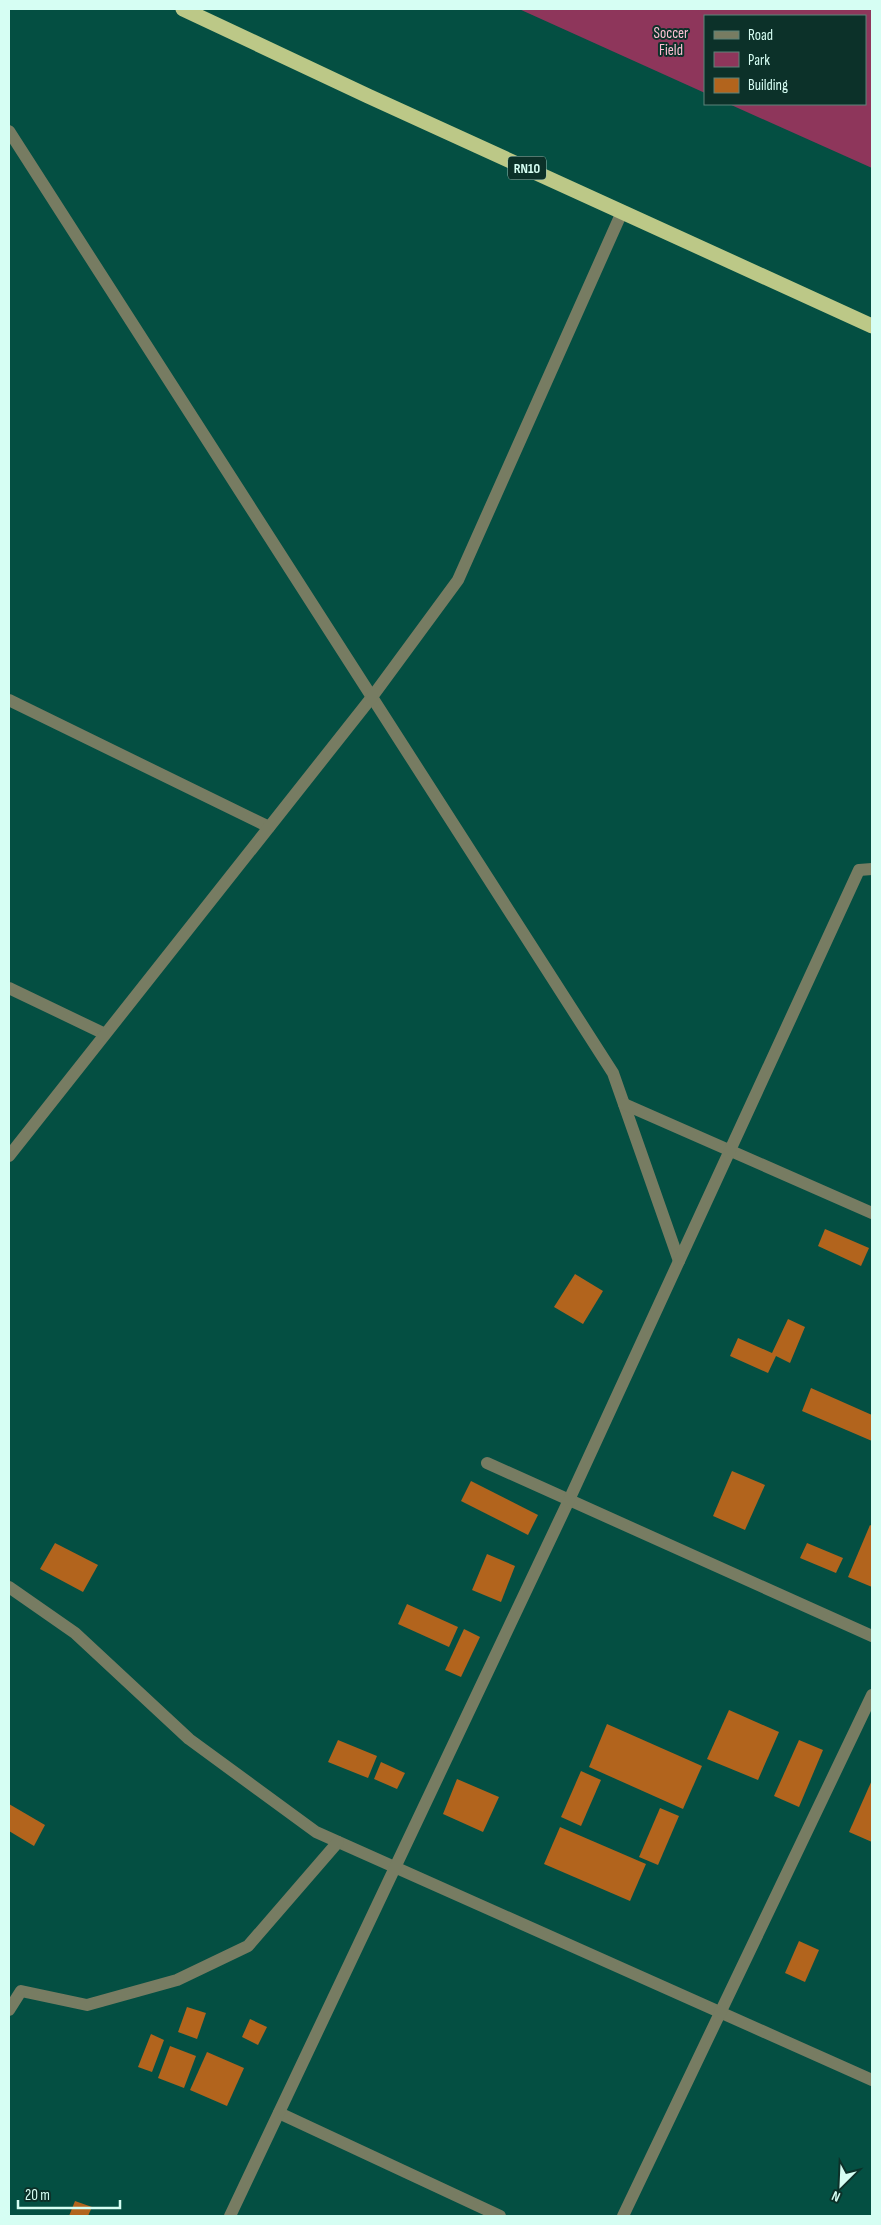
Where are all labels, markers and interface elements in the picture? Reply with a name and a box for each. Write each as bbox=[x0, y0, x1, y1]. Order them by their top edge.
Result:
legend bbox=[704, 15, 866, 105]
park label: Soccer Field bbox=[654, 24, 689, 60]
text: Road bbox=[748, 26, 773, 45]
text: Park bbox=[748, 51, 770, 70]
text: Building bbox=[748, 76, 788, 95]
road number: RN10 bbox=[508, 156, 546, 180]
north arrow bbox=[816, 2160, 866, 2210]
scale bar bbox=[18, 2178, 120, 2210]
text: 20 m bbox=[25, 2186, 50, 2205]
text: N bbox=[829, 2187, 843, 2206]

